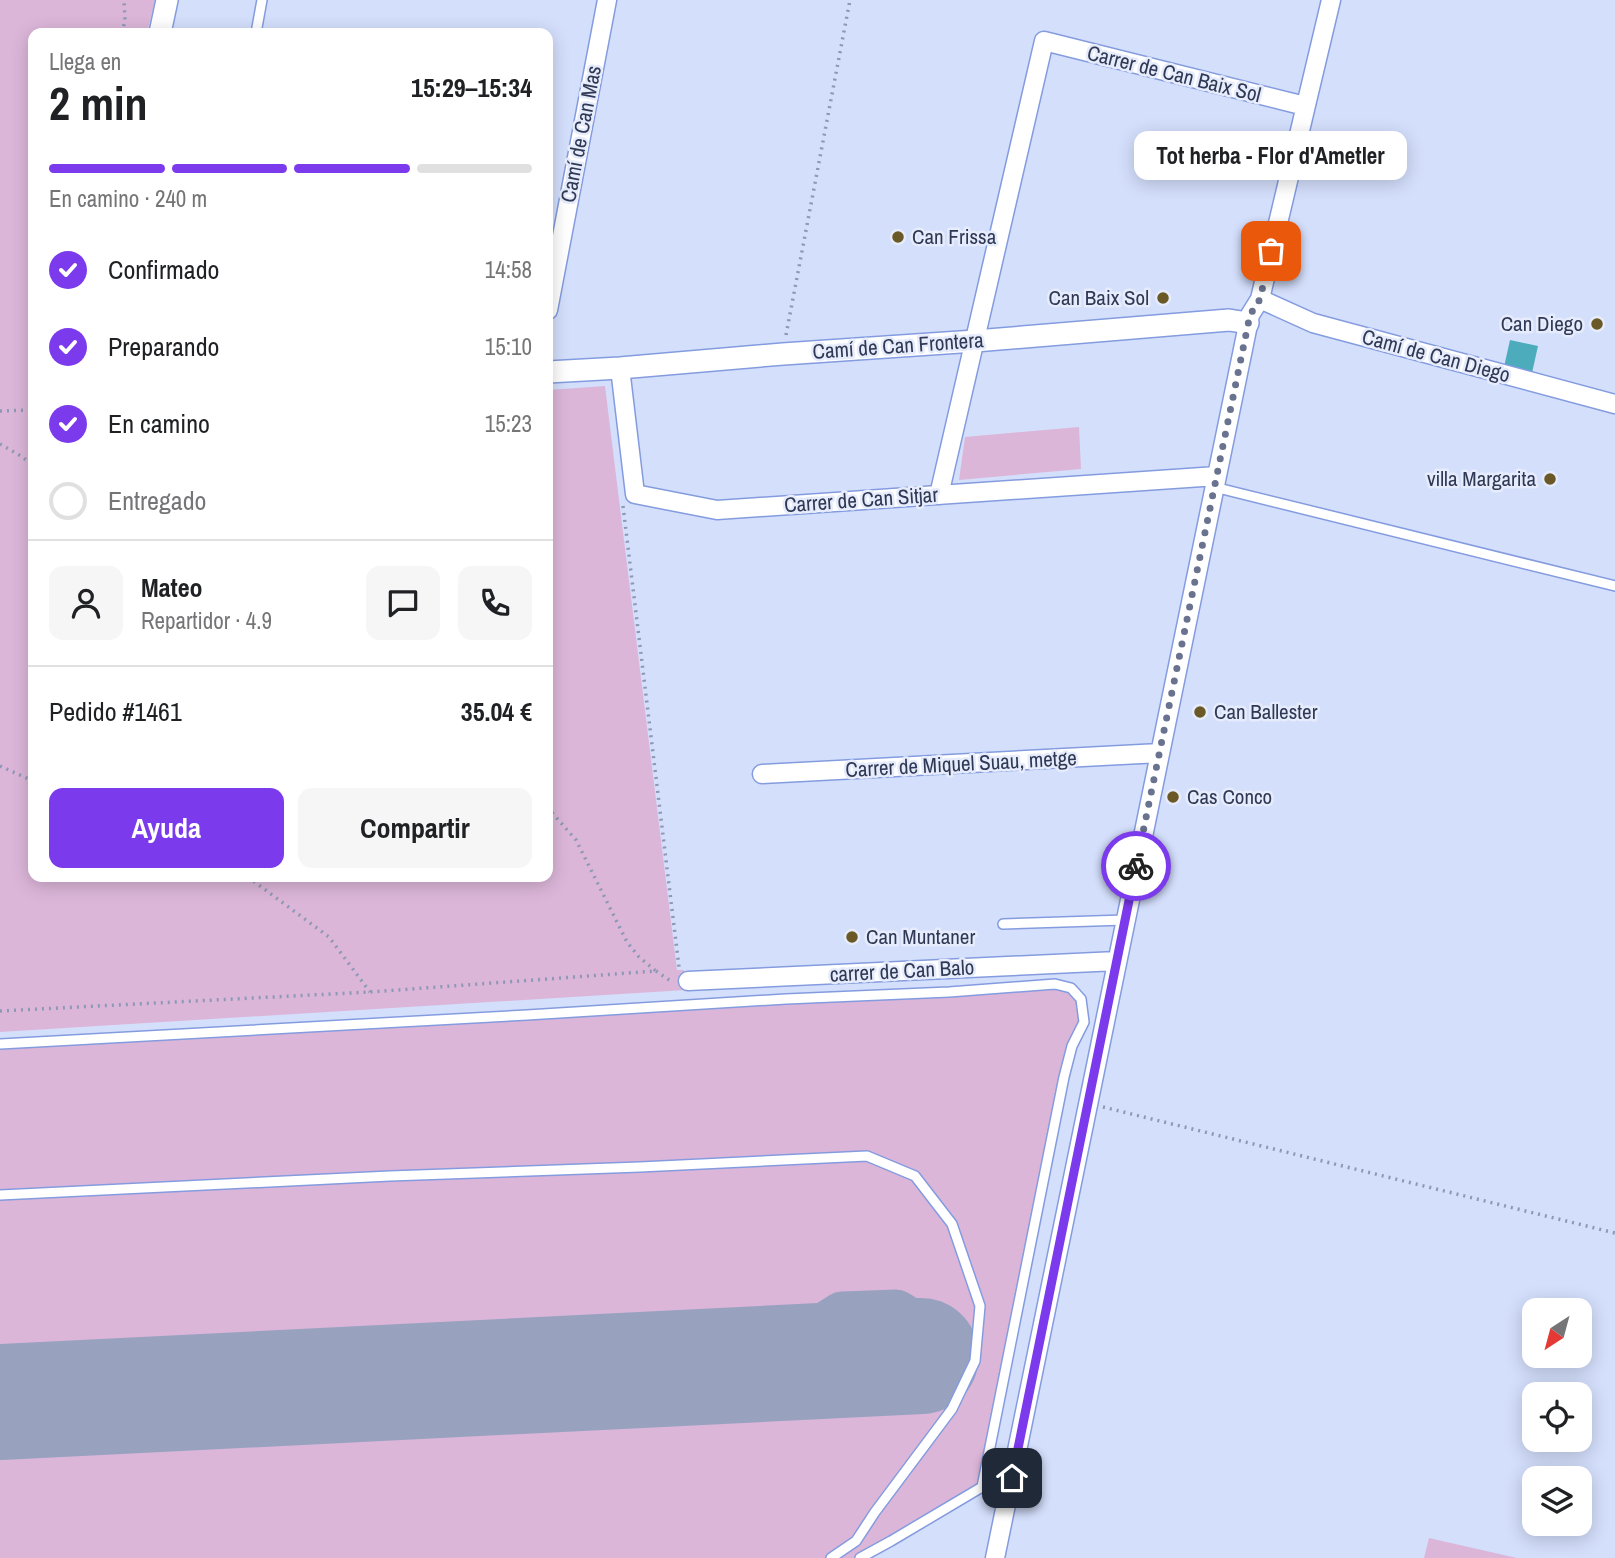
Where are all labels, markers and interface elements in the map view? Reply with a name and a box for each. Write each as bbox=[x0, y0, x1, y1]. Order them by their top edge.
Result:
street label: Carrer de Can Baix Sol bbox=[1084, 38, 1264, 109]
text: Llega en bbox=[49, 46, 121, 77]
street label: Camí de Can Mas bbox=[553, 63, 608, 205]
text: 15:29–15:34 bbox=[411, 70, 532, 105]
text: 2 min bbox=[49, 72, 148, 134]
callout: Tot herba - Flor d'Ametler bbox=[1134, 132, 1408, 181]
text: Tot herba - Flor d'Ametler bbox=[1156, 140, 1385, 171]
text: En camino · 240 m bbox=[49, 183, 207, 214]
pin bbox=[1241, 221, 1301, 281]
place label: Can Frissa bbox=[912, 222, 997, 251]
marker: Can Frissa bbox=[890, 229, 906, 245]
icon: bag bbox=[1252, 232, 1290, 270]
icon: check bbox=[49, 251, 87, 289]
text: Confirmado bbox=[108, 252, 219, 287]
text: 14:58 bbox=[485, 254, 532, 285]
place label: Can Baix Sol bbox=[1048, 283, 1149, 312]
marker: Can Baix Sol bbox=[1155, 290, 1171, 306]
place label: Can Diego bbox=[1501, 309, 1583, 338]
marker: Can Diego bbox=[1589, 316, 1605, 332]
street label: Camí de Can Diego bbox=[1359, 322, 1513, 389]
street label: Camí de Can Frontera bbox=[811, 325, 985, 366]
icon: check bbox=[49, 328, 87, 366]
text: Preparando bbox=[108, 329, 219, 364]
text: 15:10 bbox=[485, 331, 532, 362]
icon: check bbox=[49, 405, 87, 443]
text: En camino bbox=[108, 406, 210, 441]
text: 15:23 bbox=[485, 408, 532, 439]
place label: villa Margarita bbox=[1427, 464, 1536, 493]
marker: villa Margarita bbox=[1542, 471, 1558, 487]
street label: Carrer de Can Sitjar bbox=[783, 480, 939, 519]
text: Entregado bbox=[108, 483, 206, 518]
button: person bbox=[49, 566, 123, 640]
button: chat bbox=[366, 566, 440, 640]
button: phone bbox=[458, 566, 532, 640]
text: Mateo bbox=[141, 570, 203, 605]
text: Repartidor · 4.9 bbox=[141, 605, 272, 636]
text: Pedido #1461 bbox=[49, 694, 182, 729]
text: 35.04 € bbox=[461, 694, 532, 729]
place label: Can Ballester bbox=[1214, 697, 1318, 726]
marker: Can Ballester bbox=[1192, 704, 1208, 720]
street label: Carrer de Miquel Suau, metge bbox=[845, 743, 1077, 784]
place label: Cas Conco bbox=[1187, 782, 1272, 811]
button: Ayuda bbox=[49, 788, 284, 868]
button: Compartir bbox=[298, 788, 532, 868]
marker: Cas Conco bbox=[1165, 789, 1181, 805]
courier bbox=[1101, 831, 1171, 901]
icon: bike bbox=[1117, 847, 1155, 885]
place label: Can Muntaner bbox=[866, 922, 975, 951]
marker: Can Muntaner bbox=[844, 929, 860, 945]
street label: carrer de Can Balo bbox=[829, 952, 975, 989]
north arrow bbox=[1522, 1298, 1592, 1368]
map controls bbox=[1522, 1298, 1592, 1536]
button: locate bbox=[1522, 1382, 1592, 1452]
pin bbox=[982, 1448, 1042, 1508]
icon: home bbox=[993, 1459, 1031, 1497]
button: layers bbox=[1522, 1466, 1592, 1536]

